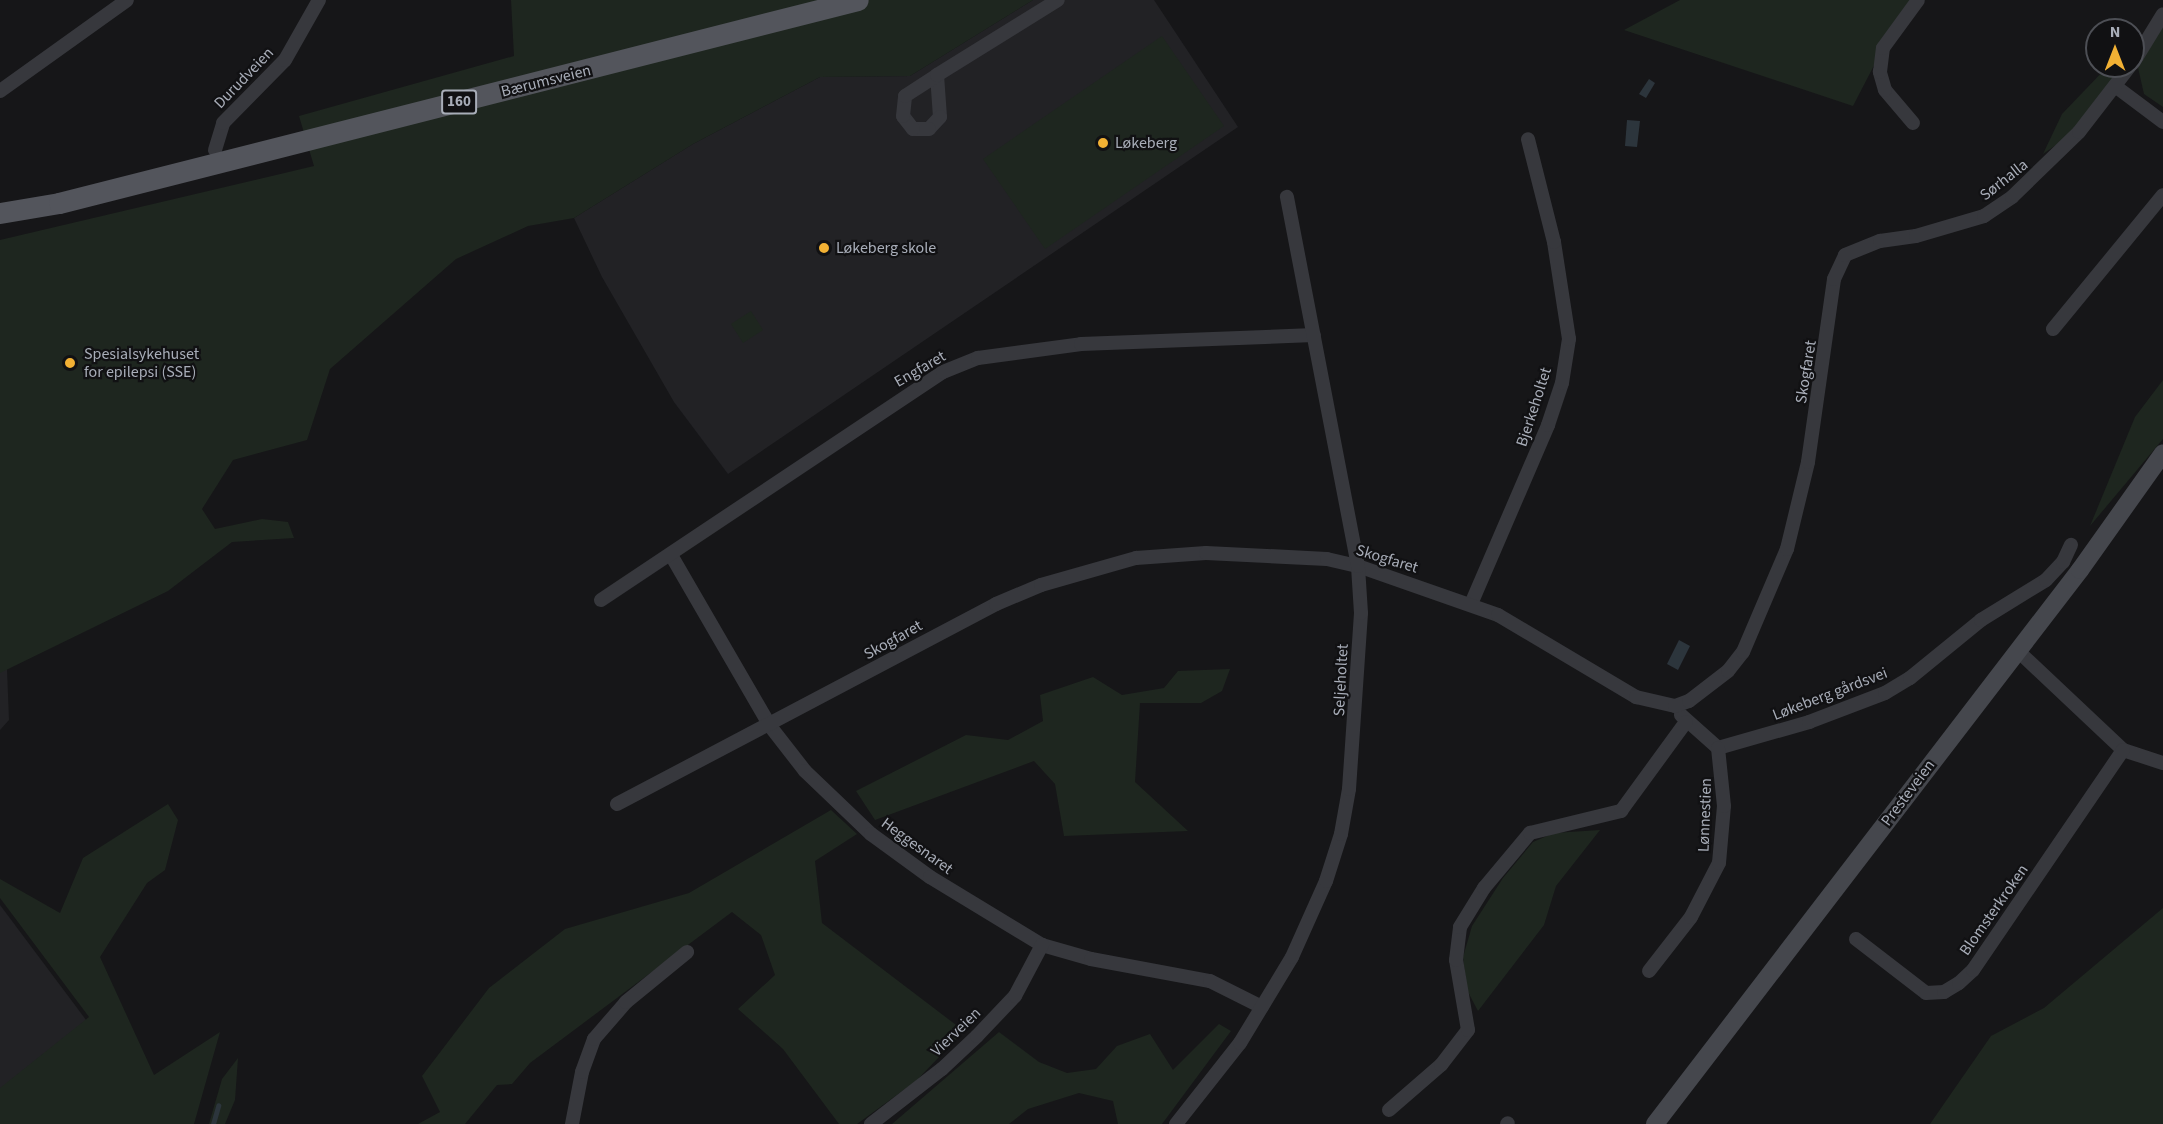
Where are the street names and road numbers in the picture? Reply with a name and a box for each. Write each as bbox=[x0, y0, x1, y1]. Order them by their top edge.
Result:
street label: Durudveien bbox=[210, 43, 278, 113]
street label: Bærumsveien bbox=[499, 61, 593, 101]
road number: 160 bbox=[441, 90, 477, 114]
street label: Sørhalla bbox=[1976, 155, 2032, 205]
street label: Skogfaret bbox=[1792, 339, 1820, 405]
street label: Engfaret bbox=[891, 347, 949, 391]
street label: Bjerkeholtet bbox=[1512, 365, 1556, 449]
street label: Skogfaret bbox=[1354, 540, 1420, 578]
street label: Skogfaret bbox=[860, 616, 926, 664]
street label: Seljeholtet bbox=[1330, 643, 1352, 717]
street label: Løkeberg gårdsvei bbox=[1770, 663, 1890, 725]
street label: Presteveien bbox=[1877, 756, 1939, 830]
street label: Lønnestien bbox=[1694, 778, 1716, 852]
street label: Heggesnaret bbox=[877, 814, 957, 878]
street label: Blomsterkroken bbox=[1956, 861, 2032, 959]
street label: Vierveien bbox=[927, 1004, 985, 1060]

